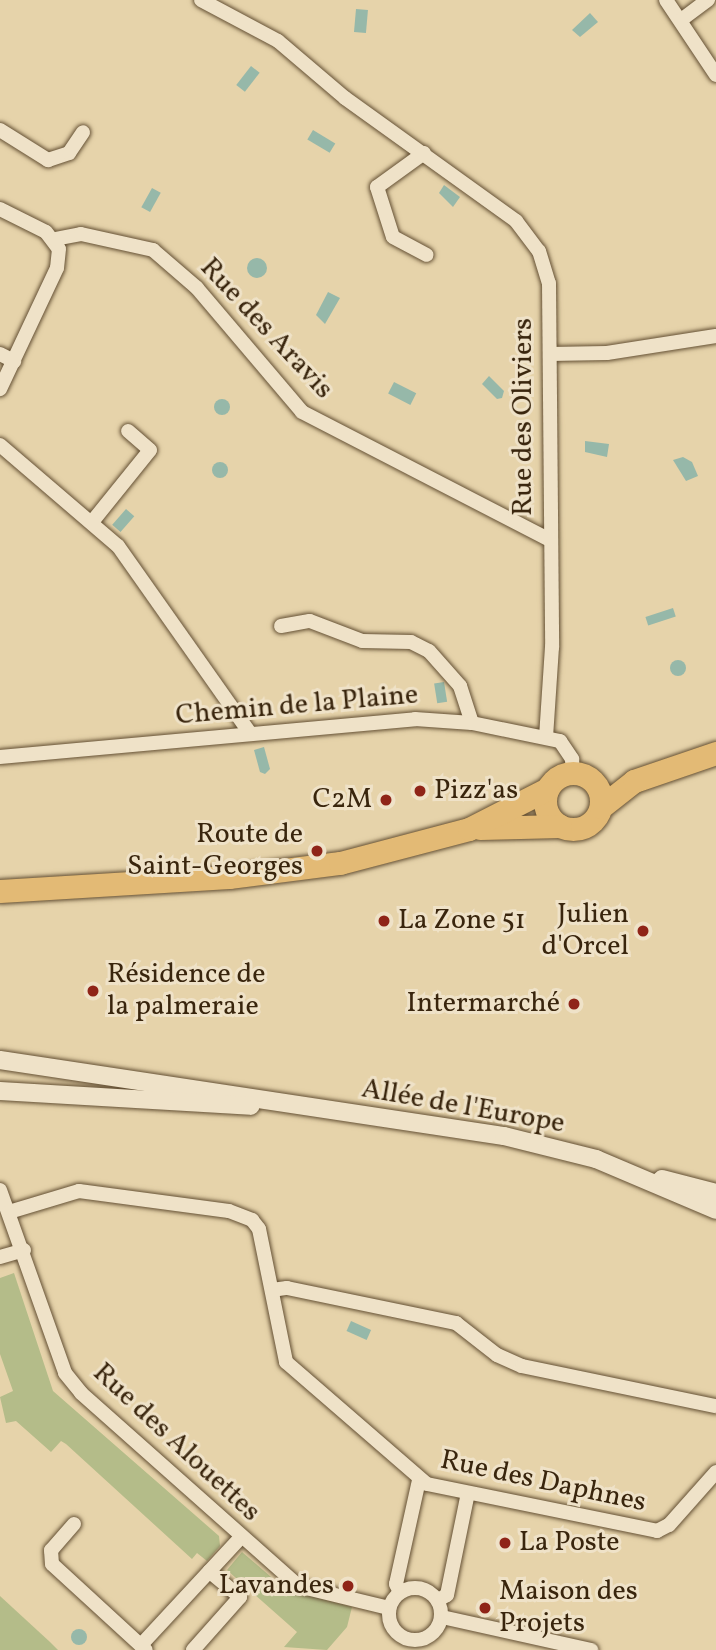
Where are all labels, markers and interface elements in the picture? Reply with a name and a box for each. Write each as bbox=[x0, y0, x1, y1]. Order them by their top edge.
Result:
street label: Rue des Aravis bbox=[192, 252, 340, 406]
street label: Rue des Oliviers bbox=[507, 318, 541, 516]
street label: Chemin de la Plaine bbox=[174, 679, 420, 733]
place label: Pizz'as bbox=[434, 774, 518, 808]
place label: C2M bbox=[313, 783, 372, 817]
marker: Pizz'as bbox=[412, 783, 428, 799]
marker: C2M bbox=[378, 792, 394, 808]
place label: Route de Saint-Georges bbox=[127, 818, 303, 884]
marker: Route de Saint-Georges bbox=[309, 843, 325, 859]
place label: Julien d'Orcel bbox=[542, 898, 629, 964]
place label: La Zone 51 bbox=[398, 904, 526, 938]
marker: La Zone 51 bbox=[376, 913, 392, 929]
marker: Julien d'Orcel bbox=[635, 923, 651, 939]
place label: Résidence de la palmeraie bbox=[107, 958, 266, 1024]
marker: Résidence de la palmeraie bbox=[85, 983, 101, 999]
place label: Intermarché bbox=[407, 987, 560, 1021]
marker: Intermarché bbox=[566, 996, 582, 1012]
street label: Allée de l'Europe bbox=[359, 1073, 567, 1141]
street label: Rue des Alouettes bbox=[85, 1357, 267, 1529]
street label: Rue des Daphnes bbox=[437, 1444, 649, 1520]
place label: La Poste bbox=[519, 1526, 620, 1560]
marker: La Poste bbox=[497, 1535, 513, 1551]
place label: Lavandes bbox=[219, 1569, 334, 1603]
place label: Maison des Projets bbox=[499, 1575, 638, 1641]
marker: Lavandes bbox=[340, 1578, 356, 1594]
marker: Maison des Projets bbox=[477, 1600, 493, 1616]

